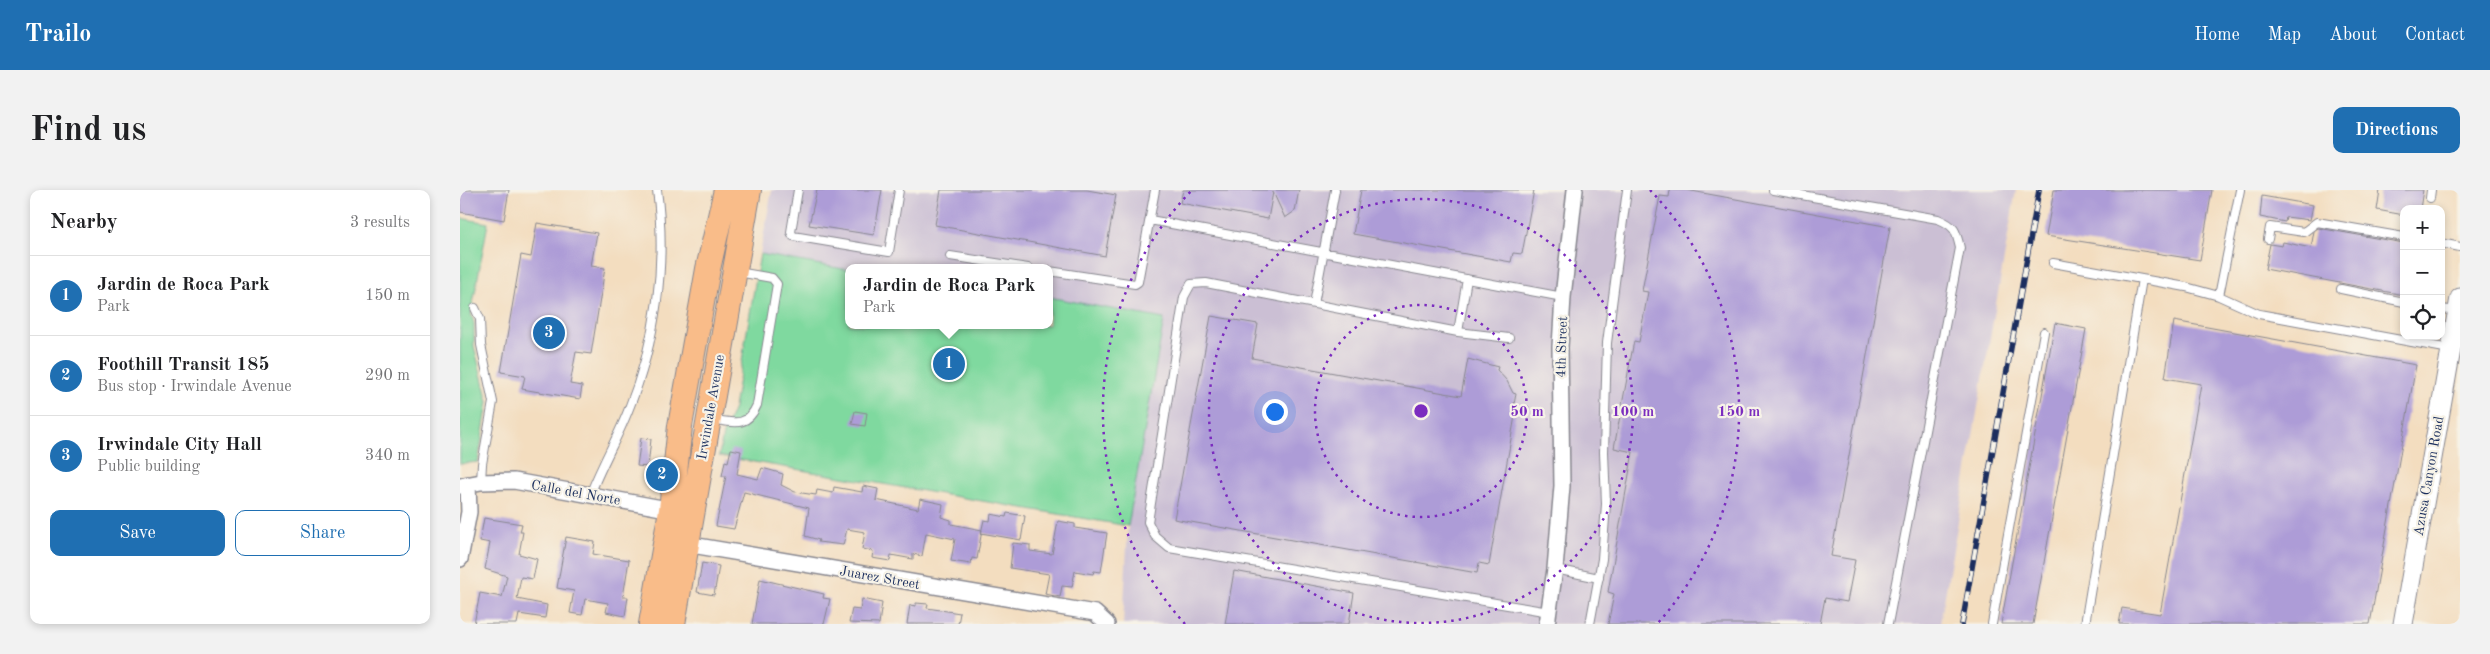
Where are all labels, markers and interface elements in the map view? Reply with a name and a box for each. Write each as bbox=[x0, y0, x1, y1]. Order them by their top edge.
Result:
text: Trailo bbox=[25, 23, 91, 47]
text: Home bbox=[2194, 26, 2240, 44]
text: Map bbox=[2268, 26, 2301, 44]
text: About bbox=[2329, 26, 2377, 44]
text: Contact bbox=[2405, 26, 2465, 44]
button: Directions bbox=[2333, 107, 2460, 153]
text: Find us bbox=[30, 113, 146, 148]
map controls bbox=[2400, 205, 2445, 340]
button: + bbox=[2400, 205, 2445, 250]
text: Nearby bbox=[50, 212, 118, 233]
text: 3 results bbox=[350, 215, 410, 231]
button: − bbox=[2400, 250, 2445, 295]
popup bbox=[845, 264, 1053, 329]
text: Jardin de Roca Park bbox=[97, 276, 270, 295]
text: Jardin de Roca Park bbox=[863, 277, 1035, 296]
text: 1 bbox=[61, 288, 71, 304]
text: 150 m bbox=[365, 288, 410, 304]
button: locate bbox=[2400, 295, 2445, 340]
text: Park bbox=[97, 299, 130, 315]
text: Park bbox=[863, 300, 896, 316]
pin: 3 bbox=[533, 314, 565, 352]
street label: 4th Street bbox=[1554, 316, 1570, 378]
pin: 1 bbox=[933, 345, 965, 383]
street label: Irwindale Avenue bbox=[695, 354, 727, 461]
text: Foothill Transit 185 bbox=[97, 356, 269, 375]
text: 2 bbox=[61, 368, 71, 384]
text: 290 m bbox=[365, 368, 410, 384]
text: Bus stop · Irwindale Avenue bbox=[97, 379, 292, 395]
your location bbox=[1262, 399, 1288, 425]
centre of rings bbox=[1412, 402, 1430, 420]
text: 50 m bbox=[1510, 405, 1544, 420]
text: 100 m bbox=[1612, 405, 1654, 420]
text: 150 m bbox=[1718, 405, 1760, 420]
street label: Azusa Canyon Road bbox=[2412, 415, 2446, 537]
text: Irwindale City Hall bbox=[97, 436, 262, 455]
text: 3 bbox=[61, 448, 71, 464]
text: 340 m bbox=[365, 448, 410, 464]
pin: 2 bbox=[646, 456, 678, 494]
text: Public building bbox=[97, 459, 200, 475]
street label: Calle del Norte bbox=[530, 478, 622, 508]
button: Save bbox=[50, 510, 225, 556]
button: Share bbox=[235, 510, 410, 556]
street label: Juarez Street bbox=[839, 564, 921, 592]

